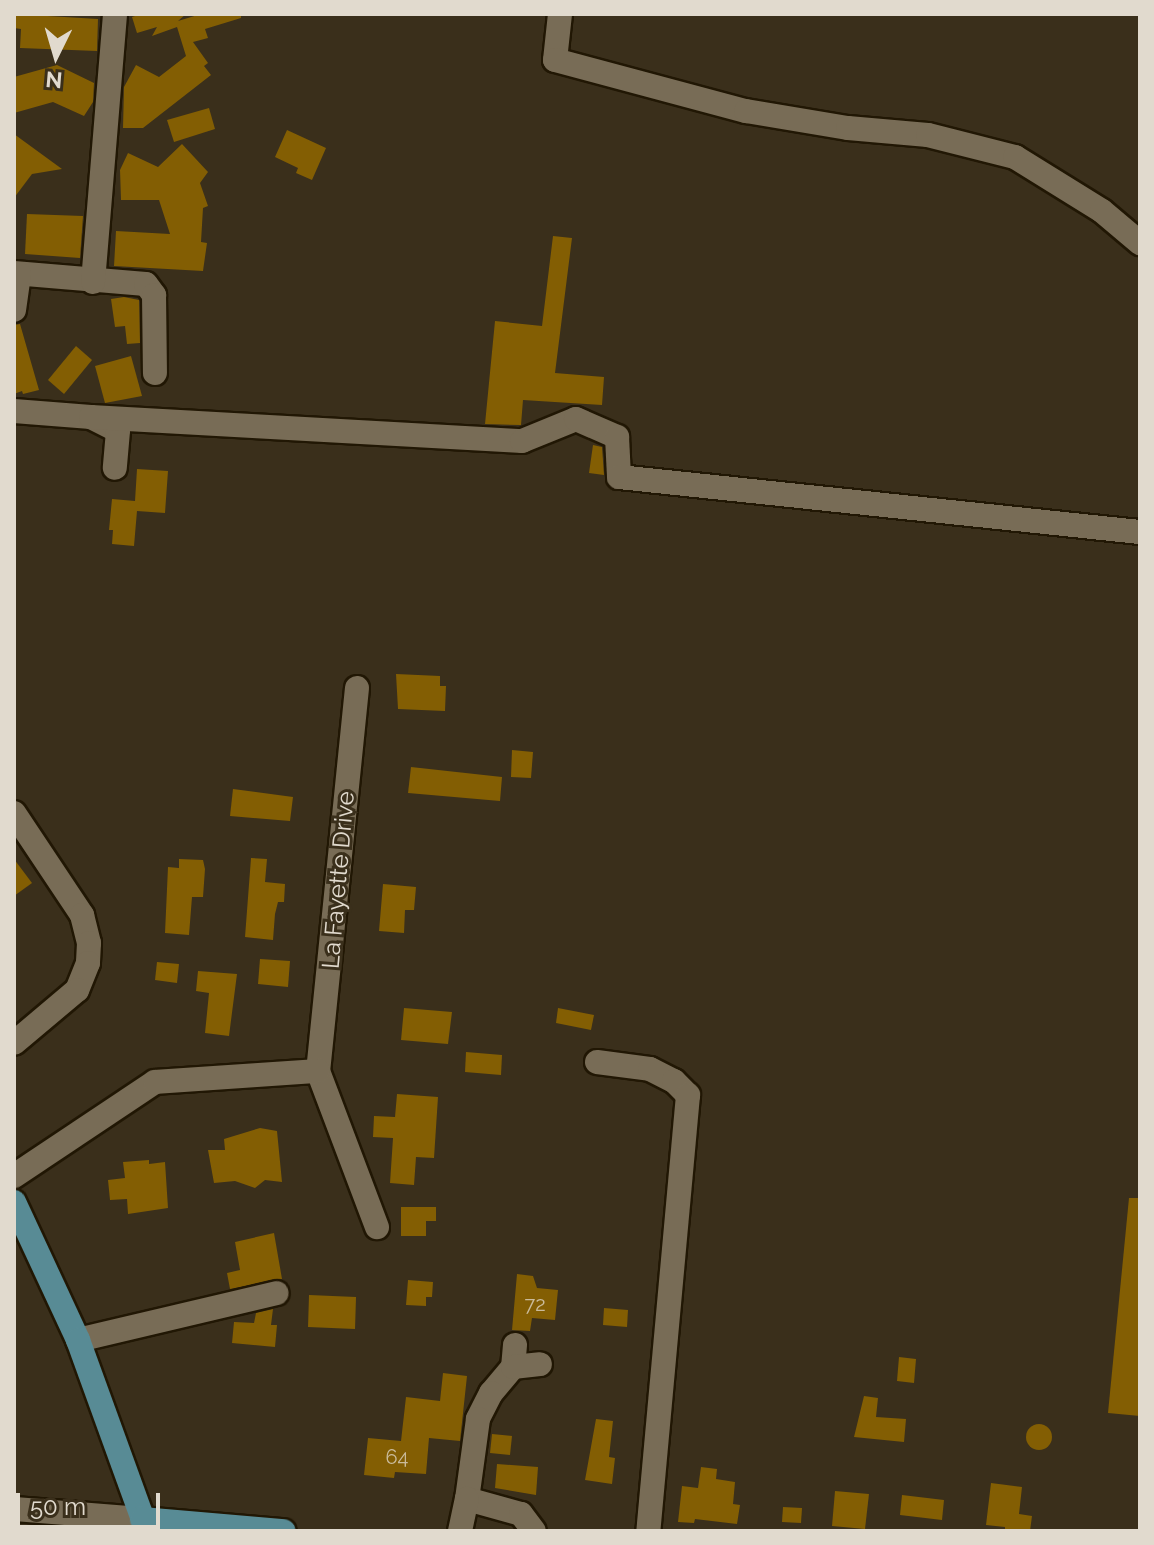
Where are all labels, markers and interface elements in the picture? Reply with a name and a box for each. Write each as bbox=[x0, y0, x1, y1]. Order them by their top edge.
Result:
north arrow bbox=[16, 16, 96, 96]
text: N bbox=[44, 66, 63, 94]
street label: La Fayette Drive bbox=[316, 790, 360, 970]
house number: 72 bbox=[524, 1292, 546, 1316]
house number: 64 bbox=[386, 1445, 408, 1469]
scale bar bbox=[20, 1477, 164, 1527]
text: 50 m bbox=[30, 1492, 86, 1521]

